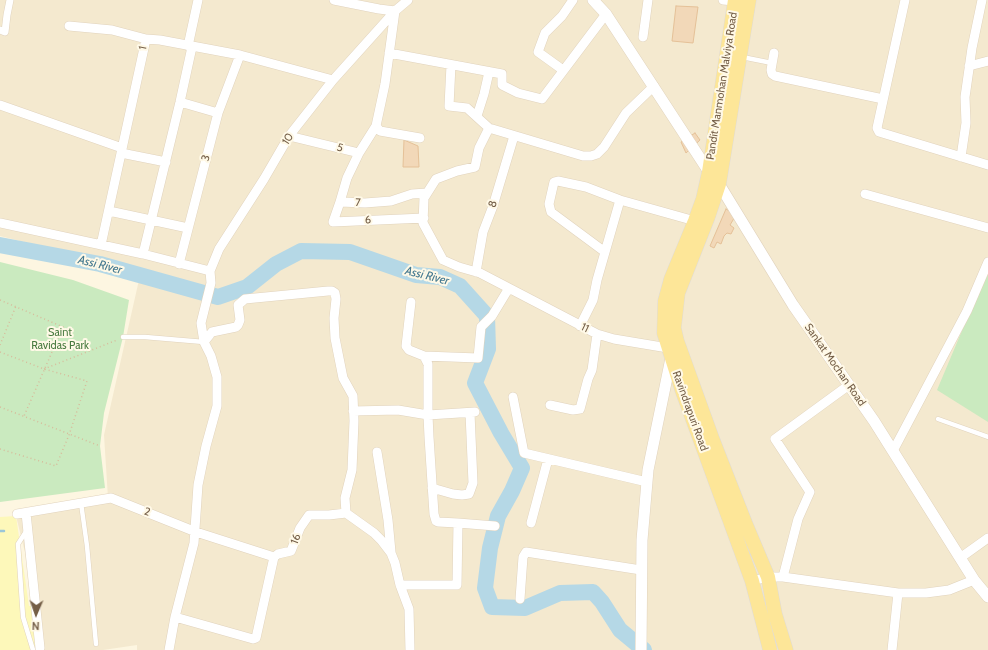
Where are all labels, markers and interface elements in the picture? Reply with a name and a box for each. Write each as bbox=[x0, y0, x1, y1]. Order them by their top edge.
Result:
street label: Pandit Manmohan Malviya Road bbox=[704, 11, 740, 161]
street label: 1 bbox=[136, 45, 150, 51]
street label: 10 bbox=[279, 131, 297, 147]
street label: 5 bbox=[335, 141, 345, 155]
street label: 3 bbox=[199, 153, 213, 163]
street label: 7 bbox=[355, 196, 361, 210]
street label: 8 bbox=[486, 199, 500, 209]
street label: 6 bbox=[365, 213, 371, 227]
water label: Assi River bbox=[77, 253, 123, 277]
water label: Assi River bbox=[404, 264, 450, 288]
street label: 11 bbox=[579, 320, 591, 336]
street label: Sankat Mochan Road bbox=[802, 321, 868, 409]
park label: Saint Ravidas Park bbox=[31, 326, 89, 352]
street label: Ravindrapuri Road bbox=[669, 369, 711, 453]
street label: 2 bbox=[142, 505, 152, 519]
street label: 16 bbox=[288, 532, 304, 546]
north arrow bbox=[16, 594, 56, 634]
text: N bbox=[31, 619, 40, 633]

